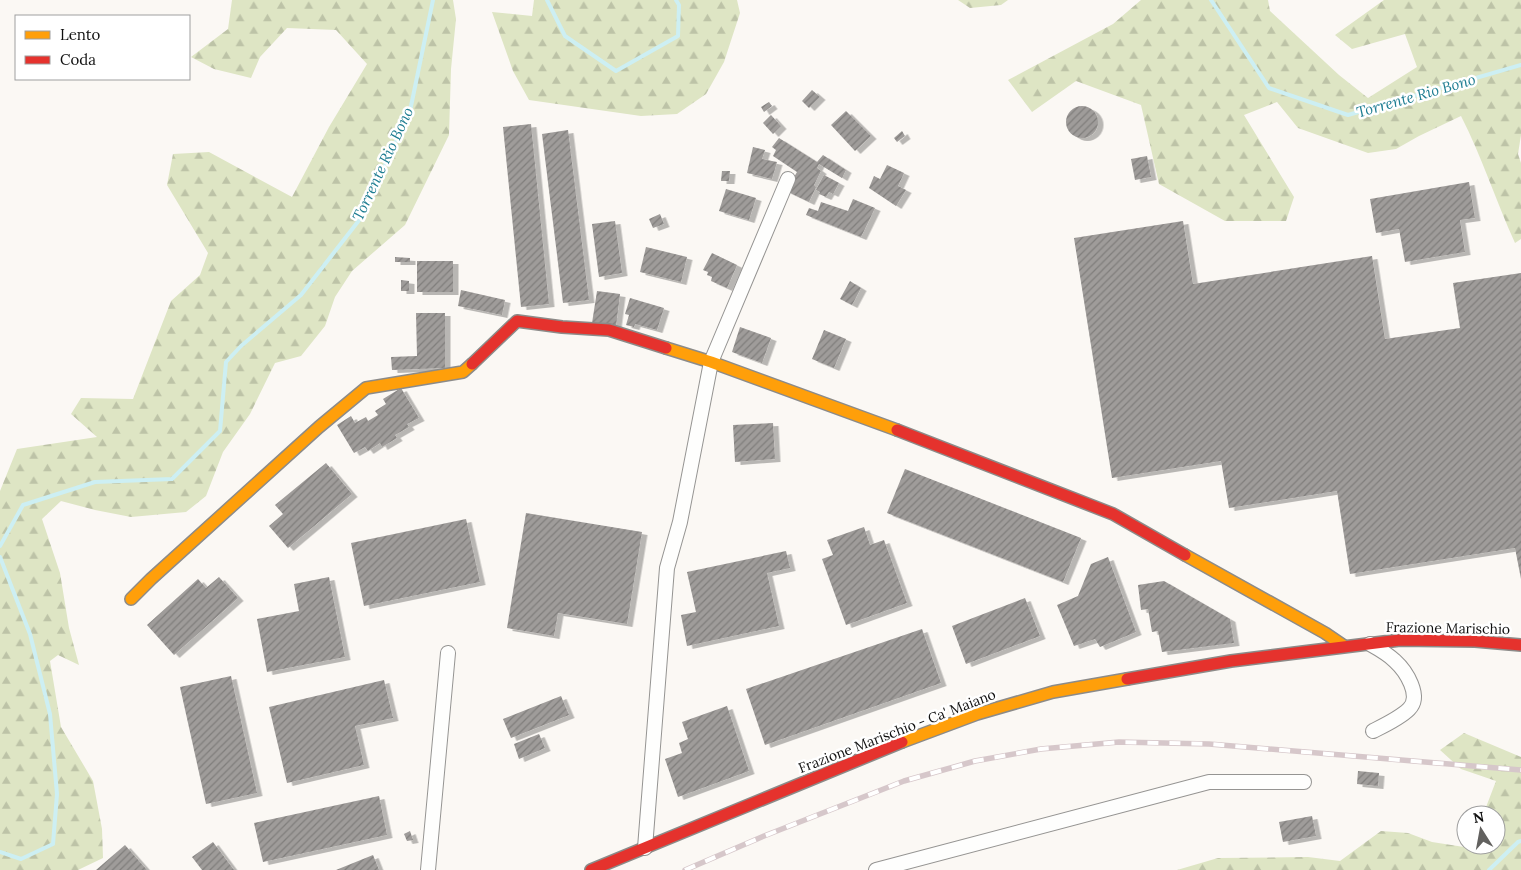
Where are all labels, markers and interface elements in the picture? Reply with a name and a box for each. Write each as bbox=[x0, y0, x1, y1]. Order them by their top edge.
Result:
legend bbox=[15, 15, 190, 80]
text: Lento bbox=[60, 25, 101, 44]
text: Coda bbox=[60, 50, 96, 69]
water label: Torrente Rio Bono bbox=[1354, 69, 1478, 122]
water label: Torrente Rio Bono bbox=[348, 104, 417, 224]
street label: Frazione Marischio bbox=[1386, 618, 1510, 638]
street label: Frazione Marischio - Ca' Maiano bbox=[796, 685, 998, 777]
north arrow bbox=[1456, 805, 1506, 855]
text: N bbox=[1471, 807, 1486, 827]

